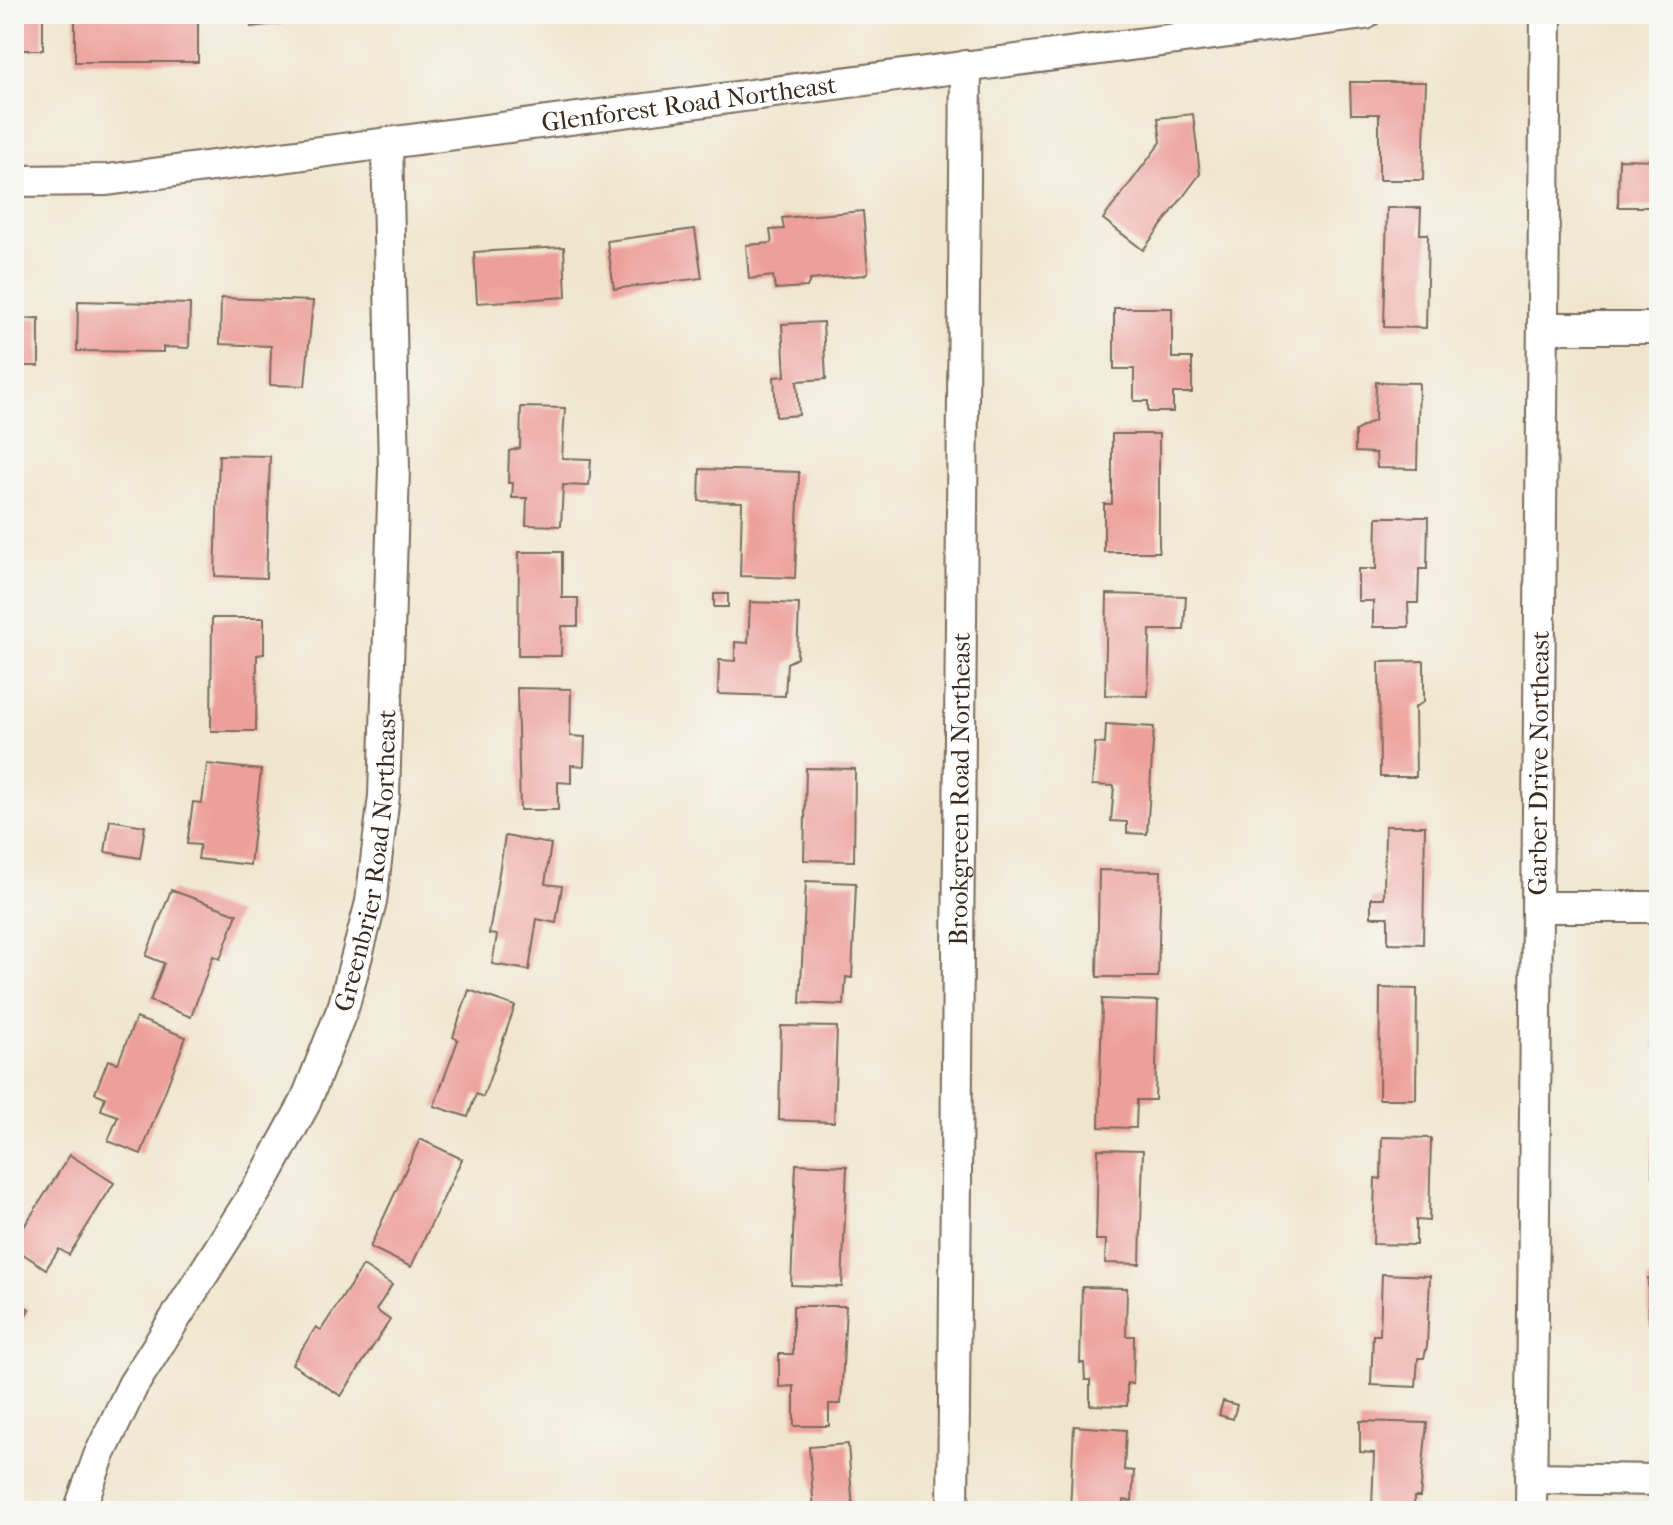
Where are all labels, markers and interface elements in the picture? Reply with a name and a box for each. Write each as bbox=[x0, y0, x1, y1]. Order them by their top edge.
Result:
street label: Glenforest Road Northeast bbox=[540, 69, 839, 139]
street label: Garber Drive Northeast bbox=[1522, 630, 1556, 896]
street label: Brookgreen Road Northeast bbox=[943, 632, 977, 946]
street label: Greenbrier Road Northeast bbox=[328, 708, 403, 1015]

